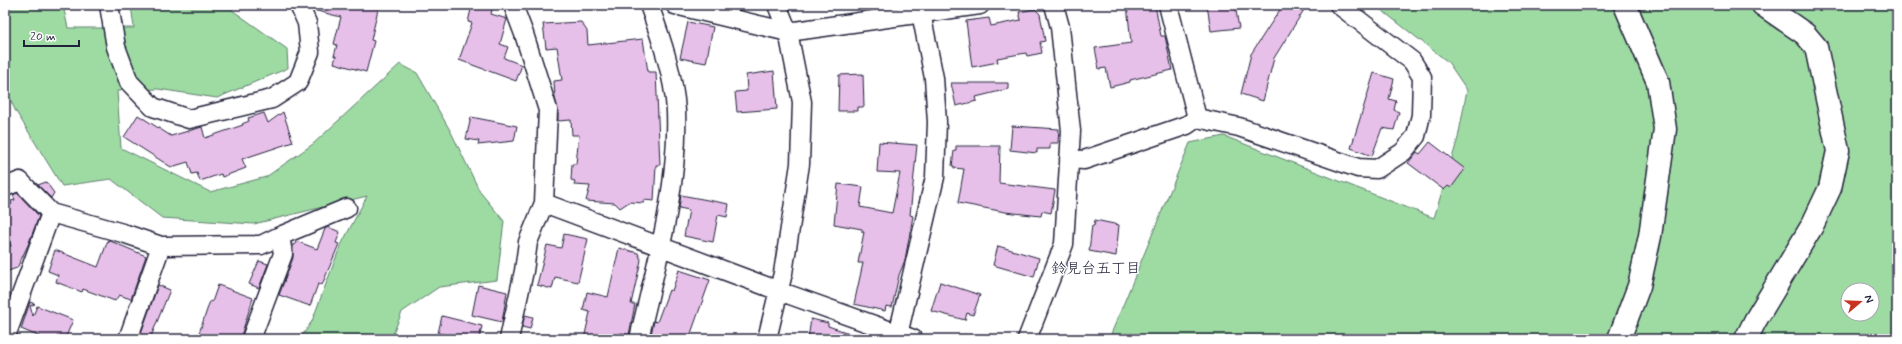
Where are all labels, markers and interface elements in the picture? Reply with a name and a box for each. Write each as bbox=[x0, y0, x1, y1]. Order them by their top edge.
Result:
scale bar bbox=[24, 22, 79, 48]
text: 20 m bbox=[30, 29, 56, 45]
district label: 鈴見台五丁目 bbox=[1051, 259, 1141, 279]
north arrow bbox=[1840, 282, 1880, 322]
text: N bbox=[1861, 293, 1876, 305]

